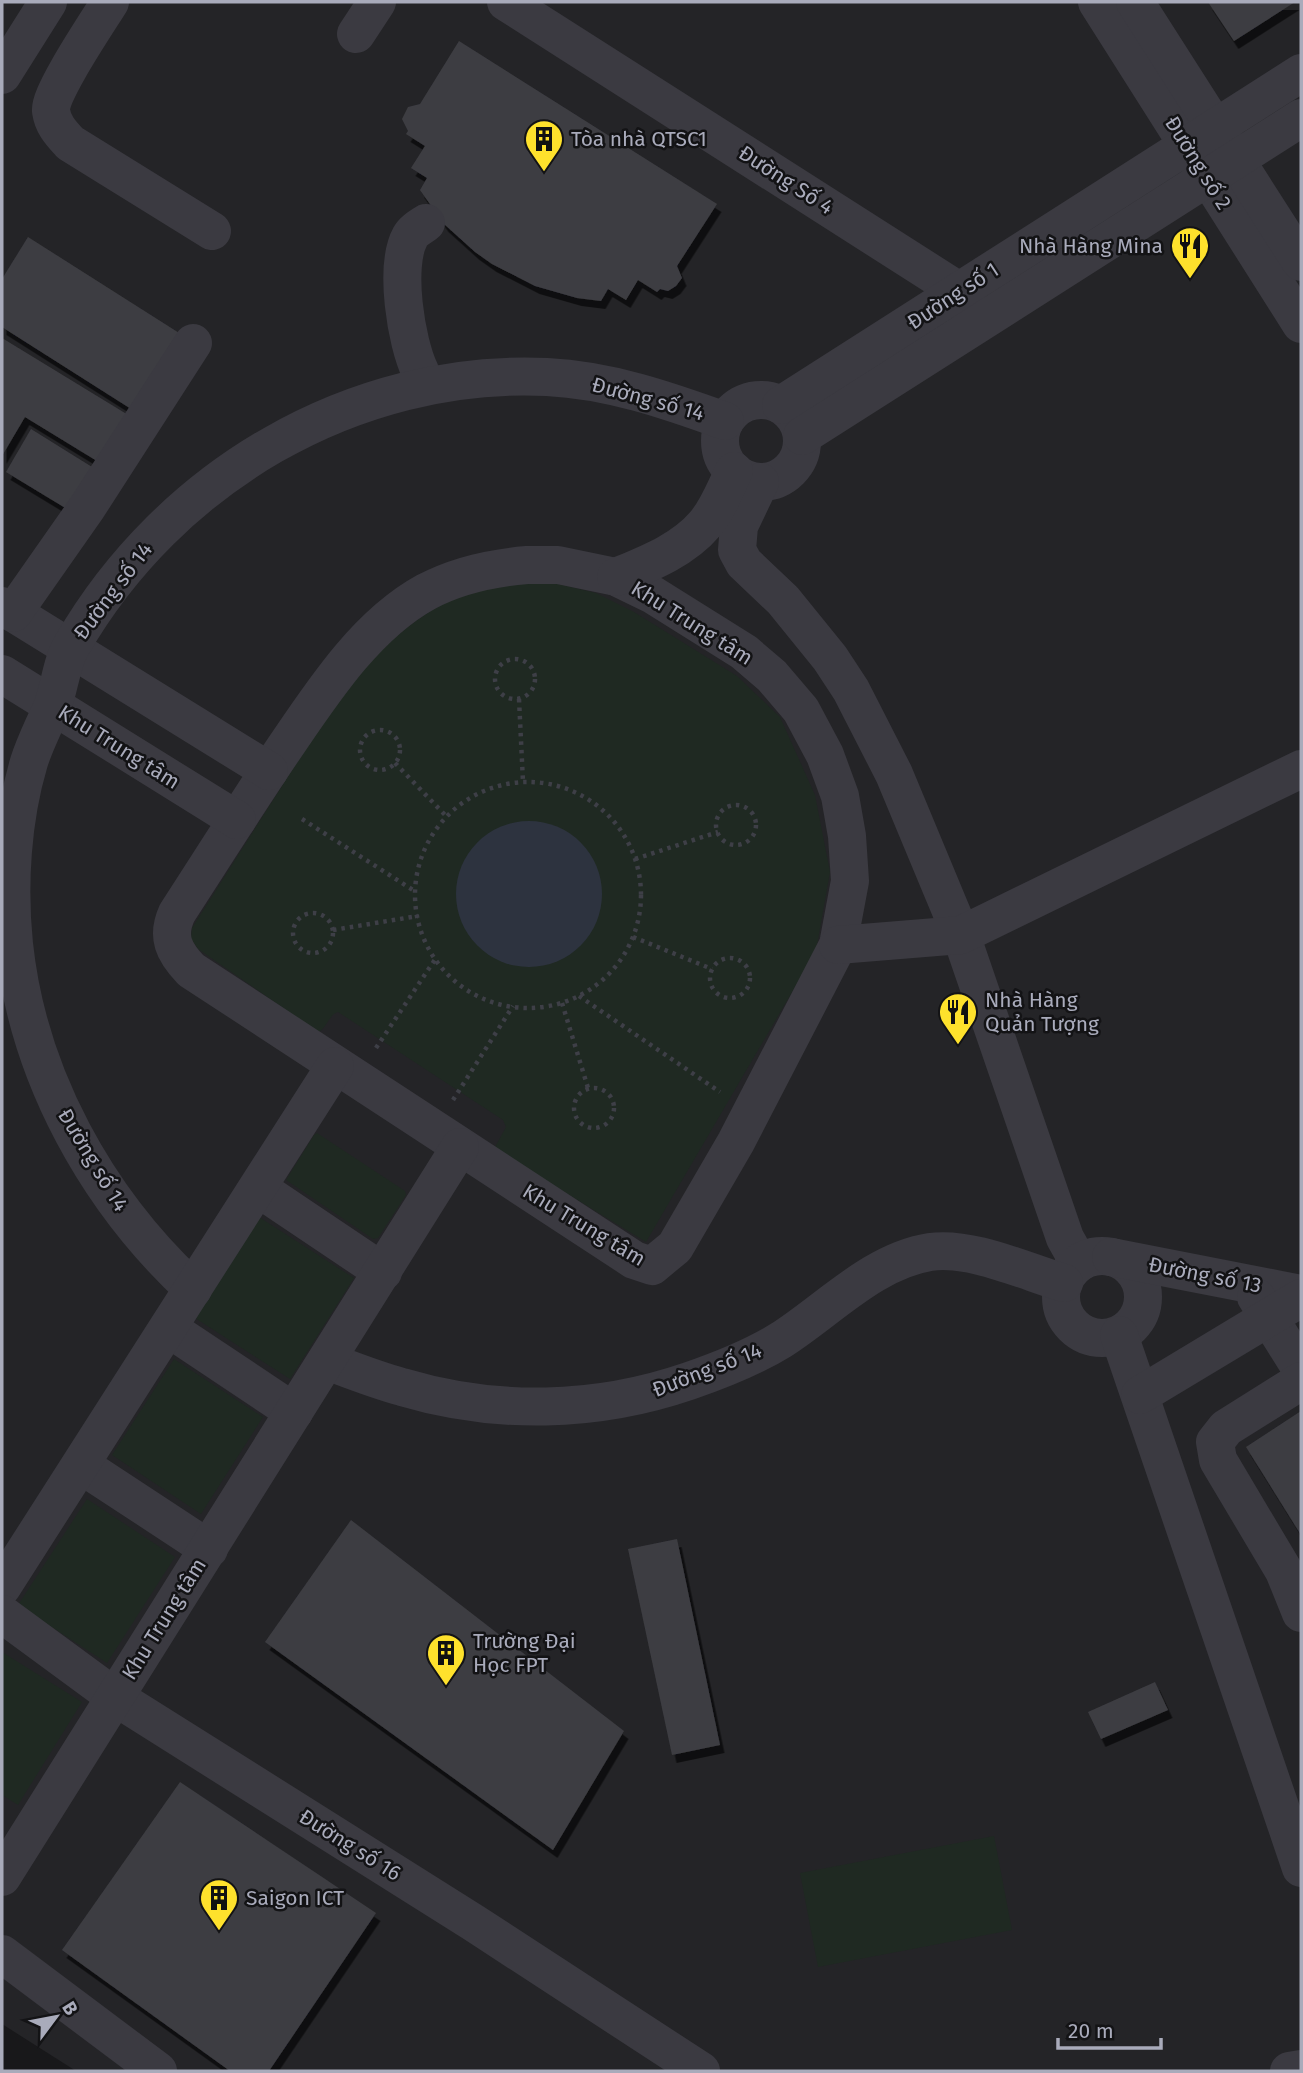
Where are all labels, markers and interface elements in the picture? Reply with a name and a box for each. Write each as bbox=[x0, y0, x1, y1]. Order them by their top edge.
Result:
street label: Đường số 2 bbox=[1159, 111, 1237, 215]
building icon: Tòa nhà QTSC1 bbox=[523, 118, 565, 173]
place label: Tòa nhà QTSC1 bbox=[571, 126, 707, 152]
street label: Đường Số 4 bbox=[734, 140, 838, 220]
restaurant icon: Nhà Hàng Mina bbox=[1169, 225, 1211, 280]
place label: Nhà Hàng Mina bbox=[1019, 233, 1163, 259]
street label: Đường số 1 bbox=[902, 257, 1004, 335]
street label: Đường số 14 bbox=[589, 372, 707, 426]
street label: Đường số 14 bbox=[68, 537, 158, 645]
street label: Khu Trung tâm bbox=[626, 575, 758, 671]
street label: Khu Trung tâm bbox=[53, 699, 185, 795]
place label: Nhà Hàng Quản Tượng bbox=[985, 987, 1099, 1037]
restaurant icon: Nhà Hàng Quản Tượng bbox=[937, 991, 979, 1046]
street label: Đường số 14 bbox=[52, 1104, 134, 1216]
street label: Khu Trung tâm bbox=[518, 1178, 650, 1272]
street label: Đường số 13 bbox=[1146, 1251, 1264, 1299]
street label: Đường số 14 bbox=[649, 1337, 765, 1403]
street label: Khu Trung tâm bbox=[116, 1553, 212, 1685]
place label: Trường Đại Học FPT bbox=[473, 1628, 576, 1678]
building icon: Trường Đại Học FPT bbox=[425, 1632, 467, 1687]
street label: Đường số 16 bbox=[294, 1803, 406, 1887]
building icon: Saigon ICT bbox=[198, 1877, 240, 1932]
place label: Saigon ICT bbox=[246, 1885, 344, 1911]
north arrow bbox=[21, 1982, 91, 2052]
text: B bbox=[57, 1997, 83, 2020]
scale bar bbox=[1058, 2007, 1161, 2050]
text: 20 m bbox=[1068, 2018, 1114, 2044]

